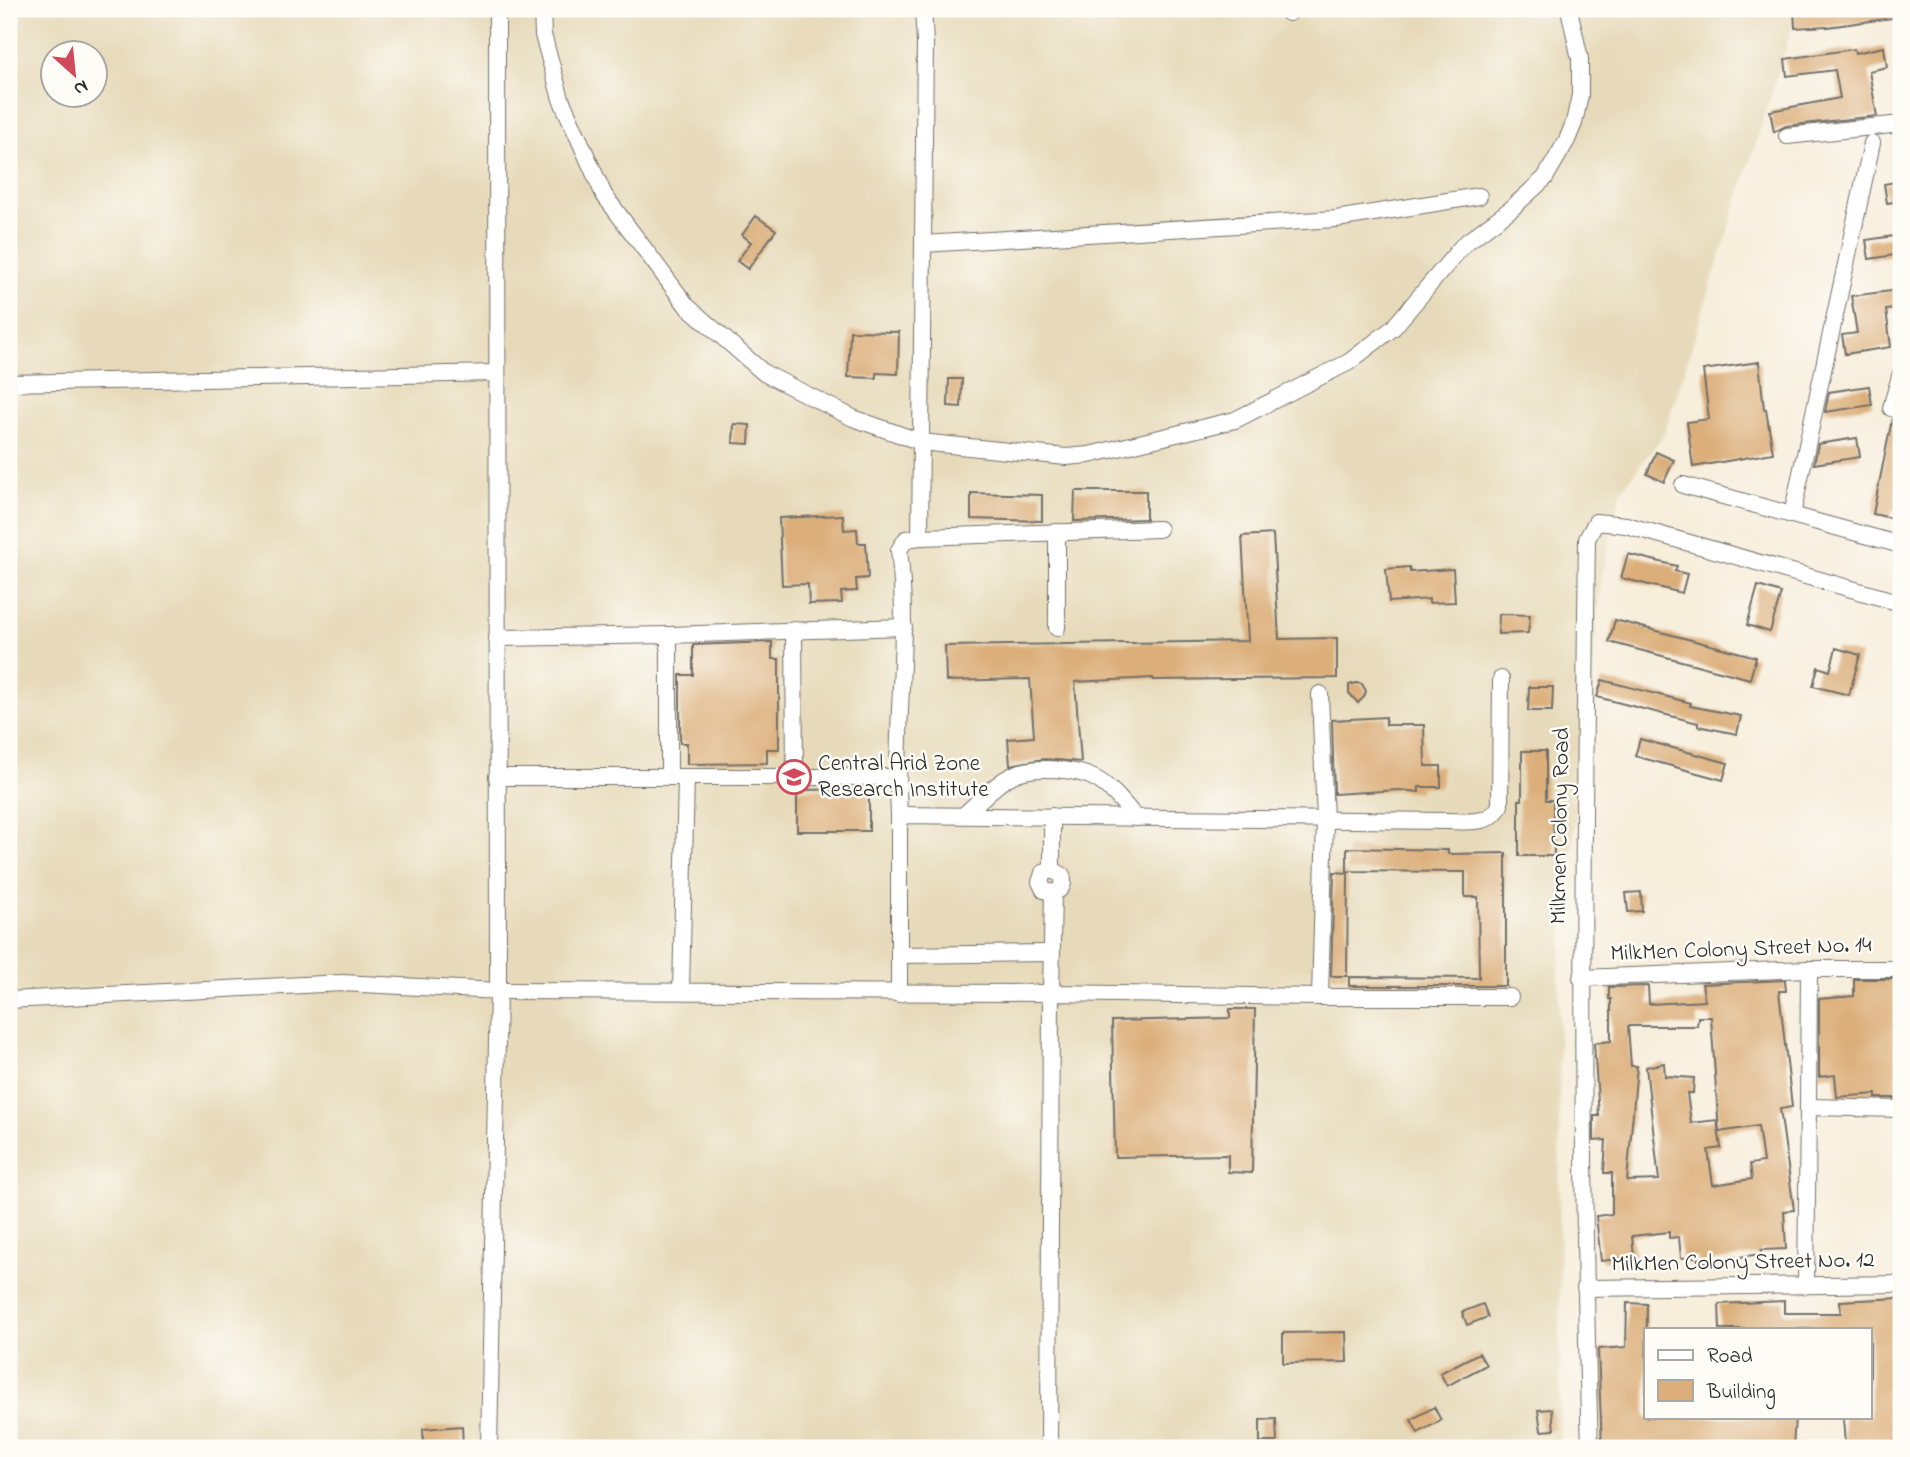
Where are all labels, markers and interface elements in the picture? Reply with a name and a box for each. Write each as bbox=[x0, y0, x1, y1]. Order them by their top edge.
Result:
north arrow bbox=[38, 38, 108, 108]
text: N bbox=[69, 72, 92, 102]
street label: Milkmen Colony Road bbox=[1543, 727, 1581, 925]
place label: Central Arid Zone Research Institute bbox=[818, 748, 989, 807]
school or university icon: Central Arid Zone Research Institute bbox=[775, 758, 813, 796]
street label: MilkMen Colony Street No. 14 bbox=[1610, 929, 1873, 973]
street label: MilkMen Colony Street No. 12 bbox=[1611, 1244, 1875, 1284]
legend bbox=[1644, 1328, 1871, 1418]
text: Road bbox=[1707, 1342, 1753, 1372]
text: Building bbox=[1706, 1378, 1776, 1410]

